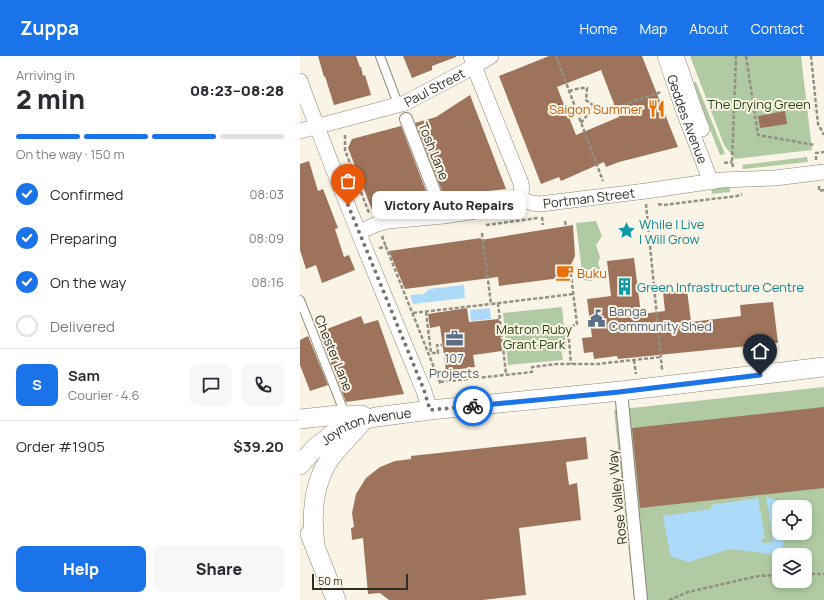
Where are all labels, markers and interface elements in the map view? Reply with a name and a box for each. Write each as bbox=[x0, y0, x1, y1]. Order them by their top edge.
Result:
text: Zuppa bbox=[20, 15, 79, 41]
text: Home bbox=[580, 19, 617, 38]
text: Map bbox=[639, 19, 667, 38]
text: About bbox=[689, 19, 729, 38]
text: Contact bbox=[751, 19, 804, 38]
street label: Paul Street bbox=[401, 64, 468, 111]
text: Arriving in bbox=[16, 66, 75, 84]
street label: Geddes Avenue bbox=[663, 72, 712, 167]
text: 08:23–08:28 bbox=[190, 80, 284, 101]
text: 2 min bbox=[16, 81, 85, 117]
park label: The Drying Green bbox=[707, 95, 811, 113]
restaurant icon: Saigon Summer bbox=[646, 99, 666, 119]
place label: Saigon Summer bbox=[549, 100, 643, 118]
street label: Tosh Lane bbox=[414, 120, 454, 183]
text: On the way · 150 m bbox=[16, 145, 124, 163]
pin bbox=[331, 164, 365, 205]
icon: bag bbox=[337, 170, 359, 192]
icon: check bbox=[16, 183, 38, 205]
street label: Portman Street bbox=[542, 183, 636, 213]
text: Confirmed bbox=[50, 184, 123, 205]
text: 08:03 bbox=[250, 185, 284, 203]
callout: Victory Auto Repairs bbox=[372, 191, 526, 219]
text: Victory Auto Repairs bbox=[384, 196, 514, 214]
place label: While I Live I Will Grow bbox=[639, 215, 705, 248]
place icon: While I Live I Will Grow bbox=[616, 221, 636, 241]
icon: check bbox=[16, 227, 38, 249]
text: Preparing bbox=[50, 228, 117, 249]
text: 08:09 bbox=[249, 229, 284, 247]
cafe icon: Buku bbox=[554, 263, 574, 283]
place label: Buku bbox=[577, 264, 607, 282]
icon: check bbox=[16, 271, 38, 293]
text: On the way bbox=[50, 272, 126, 293]
text: 08:16 bbox=[251, 273, 284, 291]
building icon: Green Infrastructure Centre bbox=[614, 277, 634, 297]
place label: Green Infrastructure Centre bbox=[637, 278, 805, 296]
place label: Banga Community Shed bbox=[609, 302, 712, 335]
public building icon: Banga Community Shed bbox=[586, 308, 606, 328]
street label: Chester Lane bbox=[311, 312, 358, 394]
text: Delivered bbox=[50, 316, 115, 337]
park label: Matron Ruby Grant Park bbox=[496, 320, 572, 353]
office icon: 107 Projects bbox=[444, 329, 464, 349]
pin bbox=[743, 334, 777, 375]
icon: home bbox=[749, 340, 771, 362]
place label: 107 Projects bbox=[429, 349, 479, 382]
button: chat bbox=[190, 364, 232, 406]
button: phone bbox=[242, 364, 284, 406]
text: Sam bbox=[68, 365, 100, 386]
text: S bbox=[32, 374, 42, 395]
text: Courier · 4.6 bbox=[68, 386, 140, 404]
courier bbox=[453, 386, 493, 426]
icon: bike bbox=[462, 395, 484, 417]
street label: Joynton Avenue bbox=[317, 403, 413, 449]
text: Order #1905 bbox=[16, 436, 105, 457]
text: $39.20 bbox=[233, 436, 284, 457]
street label: Rose Valley Way bbox=[603, 448, 631, 545]
map controls bbox=[772, 500, 812, 588]
button: locate bbox=[772, 500, 812, 540]
button: Help bbox=[16, 546, 146, 592]
button: Share bbox=[154, 546, 284, 592]
button: layers bbox=[772, 548, 812, 588]
scale bar bbox=[312, 572, 408, 591]
text: 50 m bbox=[318, 573, 343, 588]

